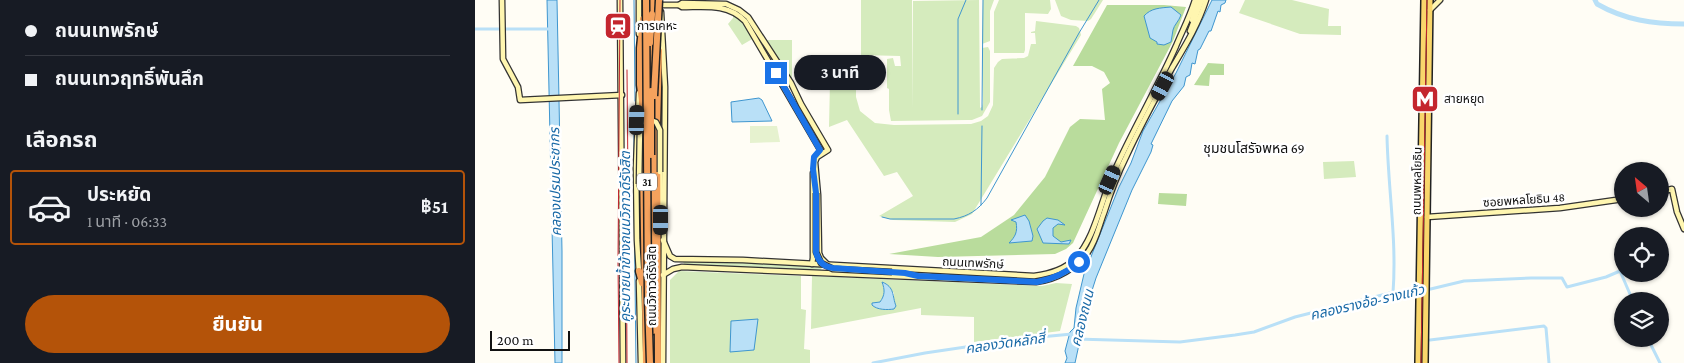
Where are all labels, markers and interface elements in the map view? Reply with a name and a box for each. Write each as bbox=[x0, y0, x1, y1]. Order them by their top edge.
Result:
station icon: การเคหะ bbox=[603, 11, 633, 41]
place label: การเคหะ bbox=[637, 19, 677, 33]
text: ถนนเทพรักษ์ bbox=[55, 20, 158, 41]
callout: 3 นาที bbox=[793, 56, 886, 90]
route end bbox=[765, 62, 787, 84]
text: 3 นาที bbox=[821, 64, 859, 81]
text: ถนนเทวฤทธิ์พันลึก bbox=[55, 68, 204, 89]
car bbox=[1149, 69, 1176, 103]
metro station icon: สายหยุด bbox=[1410, 84, 1440, 114]
place label: สายหยุด bbox=[1444, 92, 1484, 106]
car bbox=[628, 105, 645, 135]
water label: คลองเปรมประชากร bbox=[546, 126, 564, 236]
text: เลือกรถ bbox=[25, 127, 98, 152]
district label: ชุมชนโสรัจพหล 69 bbox=[1203, 140, 1305, 157]
street label: ถนนพหลโยธิน bbox=[1409, 147, 1425, 215]
water label: คูระบายน้ำข้างถนนวิภาวดีรังสิต bbox=[615, 150, 634, 323]
north arrow bbox=[1614, 162, 1669, 218]
map controls bbox=[1614, 162, 1669, 347]
car bbox=[1097, 163, 1122, 197]
road number: 31 bbox=[637, 173, 657, 190]
text: ประหยัด bbox=[87, 184, 151, 205]
icon: car bbox=[27, 185, 72, 230]
street label: ซอยพหลโยธิน 48 bbox=[1483, 190, 1565, 210]
text: ฿51 bbox=[421, 196, 448, 217]
car bbox=[653, 205, 668, 235]
text: 1 นาที · 06:33 bbox=[87, 213, 167, 230]
button: locate bbox=[1614, 227, 1669, 282]
street label: ถนนวิภาวดีรังสิต bbox=[645, 246, 659, 326]
route start bbox=[1068, 251, 1090, 273]
street label: ถนนเทพรักษ์ bbox=[942, 254, 1005, 272]
water label: คลองรางอ้อ-รางแก้ว bbox=[1308, 281, 1427, 323]
water label: คลองถนน bbox=[1067, 287, 1097, 348]
button: layers bbox=[1614, 292, 1669, 347]
button: ยืนยัน bbox=[25, 295, 450, 353]
water label: คลองวัดหลักสี่ bbox=[964, 327, 1049, 357]
scale bar bbox=[490, 328, 570, 351]
text: 200 m bbox=[497, 332, 533, 348]

